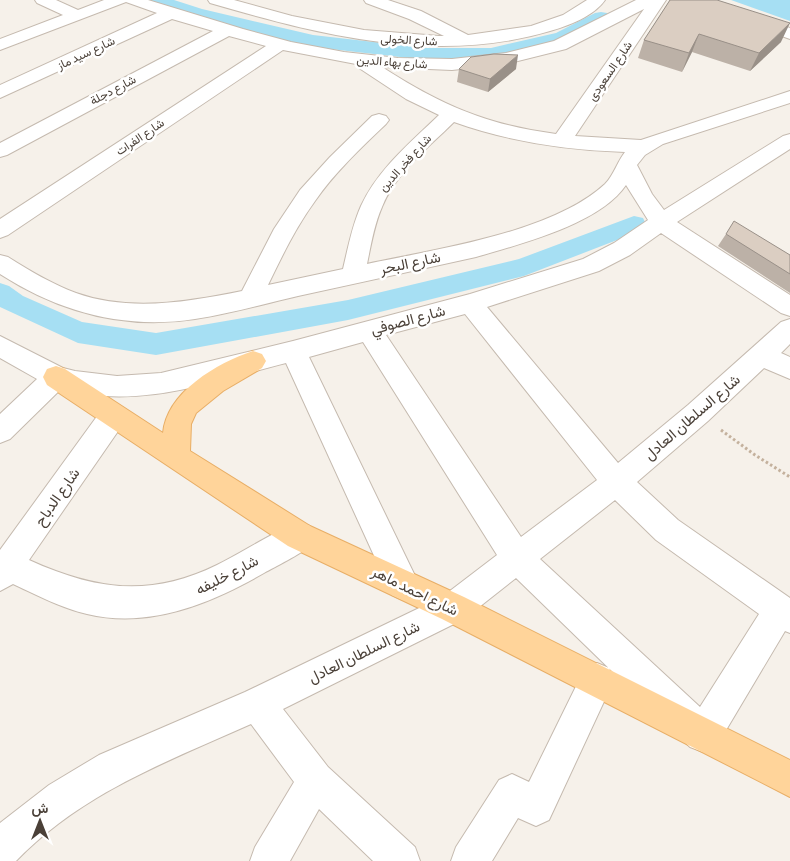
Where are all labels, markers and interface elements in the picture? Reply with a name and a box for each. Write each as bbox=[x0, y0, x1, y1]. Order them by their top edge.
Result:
street label: شارع الخولى bbox=[380, 33, 438, 50]
street label: شارع سيد ماز bbox=[54, 34, 118, 75]
street label: شارع السعودى bbox=[586, 39, 637, 105]
street label: شارع بهاء الدين bbox=[356, 54, 428, 73]
street label: شارع دجلة bbox=[88, 73, 139, 110]
street label: شارع الفرات bbox=[114, 117, 168, 160]
street label: شارع فخر الدين bbox=[377, 132, 436, 196]
street label: شارع البحر bbox=[377, 250, 443, 280]
street label: شارع الصوفي bbox=[369, 303, 449, 342]
street label: شارع السلطان العادل bbox=[642, 372, 745, 465]
street label: شارع الدباح bbox=[32, 465, 85, 531]
street label: شارع خليفه bbox=[193, 553, 262, 600]
street label: شارع احمد ماهر bbox=[367, 564, 460, 621]
street label: شارع السلطان العادل bbox=[306, 619, 424, 689]
north arrow bbox=[15, 796, 65, 846]
text: ش bbox=[32, 802, 49, 817]

